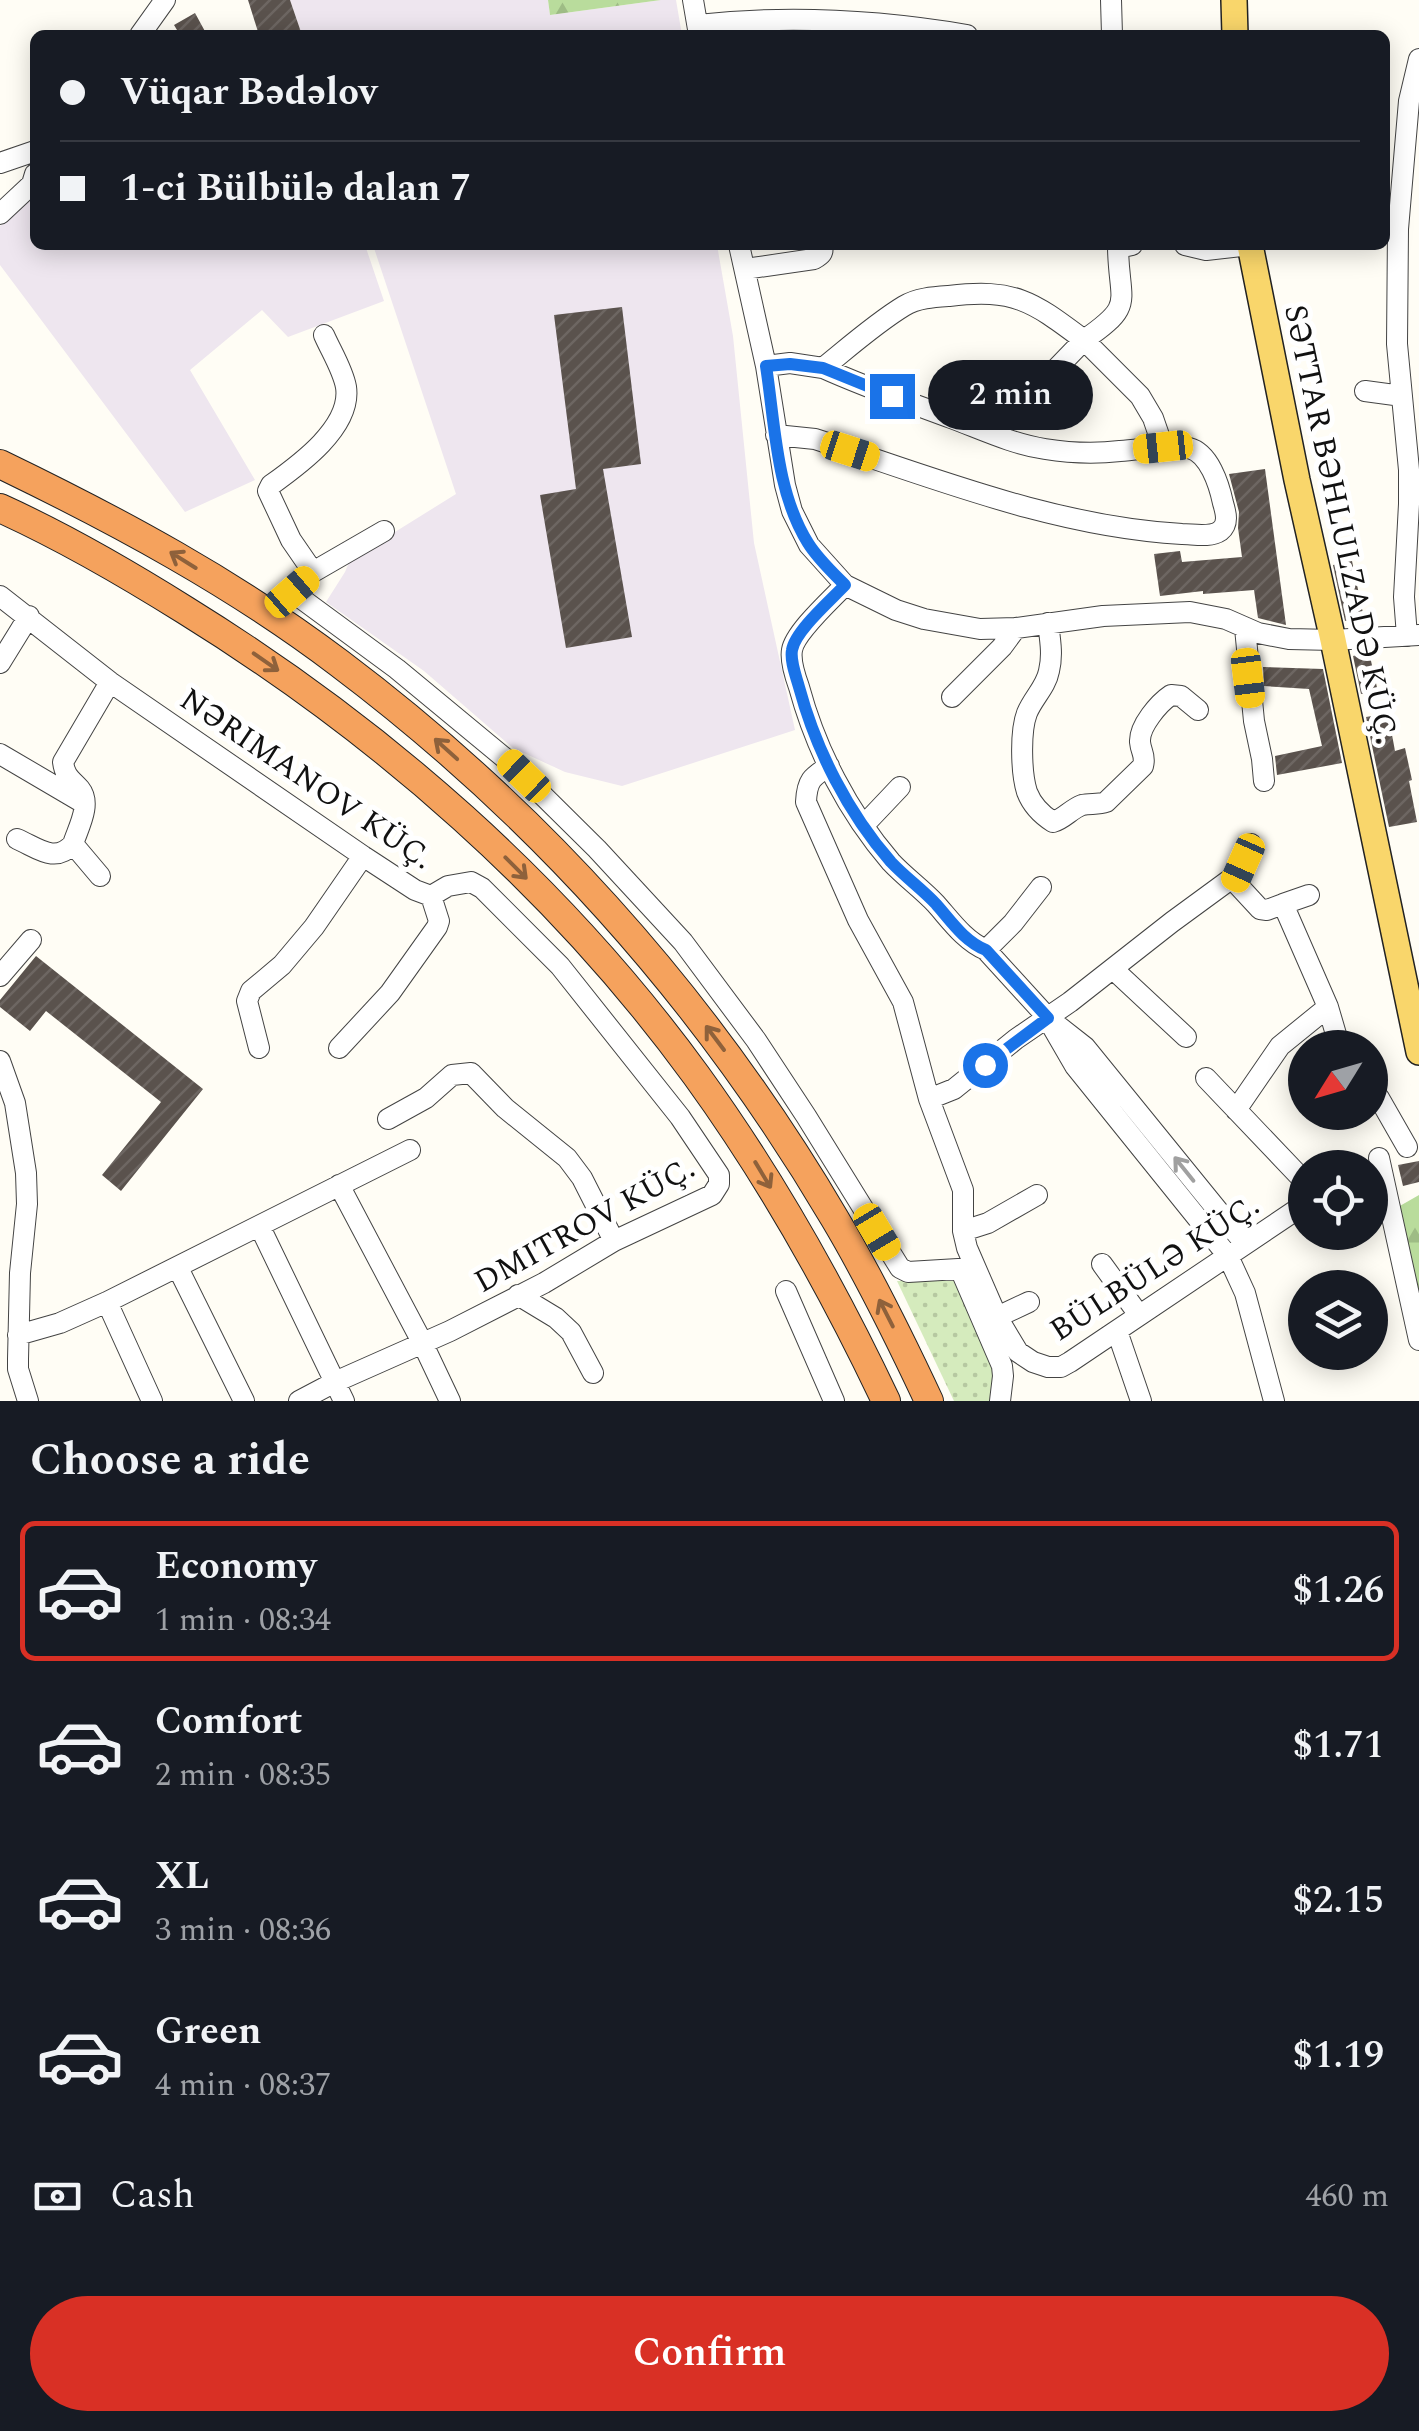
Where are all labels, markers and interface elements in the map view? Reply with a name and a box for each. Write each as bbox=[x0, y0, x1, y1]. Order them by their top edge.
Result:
text: Vüqar Bədəlov bbox=[120, 64, 377, 122]
text: 1-ci Bülbülə dalan 7 bbox=[120, 160, 471, 218]
street label: SƏTTAR BƏHLULZADƏ KÜÇ. bbox=[1270, 300, 1411, 748]
callout: 2 min bbox=[927, 361, 1092, 431]
text: 2 min bbox=[969, 370, 1052, 419]
route end bbox=[870, 374, 915, 419]
car bbox=[817, 427, 883, 475]
car bbox=[1132, 429, 1194, 465]
one-way arrow bbox=[169, 550, 197, 570]
car bbox=[260, 561, 324, 623]
car bbox=[1229, 646, 1267, 710]
one-way arrow bbox=[252, 651, 279, 672]
street label: NƏRIMANOV KÜÇ. bbox=[169, 676, 443, 883]
one-way arrow bbox=[434, 738, 459, 761]
car bbox=[492, 744, 556, 808]
car bbox=[1217, 829, 1269, 897]
one-way arrow bbox=[504, 856, 528, 880]
one-way arrow bbox=[704, 1025, 725, 1052]
north arrow bbox=[1288, 1030, 1388, 1130]
map controls bbox=[1288, 1030, 1388, 1370]
route start bbox=[963, 1043, 1008, 1088]
street label: DMITROV KÜÇ. bbox=[465, 1144, 704, 1306]
button: locate bbox=[1288, 1150, 1388, 1250]
one-way arrow bbox=[1173, 1156, 1195, 1182]
one-way arrow bbox=[753, 1160, 773, 1189]
street label: BÜLBÜLƏ KÜÇ. bbox=[1040, 1182, 1270, 1355]
car bbox=[849, 1199, 905, 1265]
button: layers bbox=[1288, 1270, 1388, 1370]
one-way arrow bbox=[876, 1299, 895, 1329]
text: Choose a ride bbox=[30, 1426, 310, 1495]
text: Economy bbox=[155, 1538, 316, 1596]
icon: car bbox=[35, 1546, 125, 1636]
text: $1.26 bbox=[1293, 1562, 1384, 1620]
text: 1 min · 08:34 bbox=[155, 1596, 331, 1645]
text: Comfort bbox=[155, 1693, 302, 1751]
icon: car bbox=[35, 1701, 125, 1791]
text: $1.71 bbox=[1293, 1717, 1384, 1775]
text: 2 min · 08:35 bbox=[155, 1751, 331, 1800]
text: XL bbox=[155, 1848, 209, 1906]
icon: car bbox=[35, 1856, 125, 1946]
text: $2.15 bbox=[1293, 1872, 1384, 1930]
text: 3 min · 08:36 bbox=[155, 1906, 331, 1955]
text: Green bbox=[155, 2003, 262, 2061]
icon: car bbox=[35, 2011, 125, 2101]
text: $1.19 bbox=[1293, 2027, 1384, 2085]
text: 4 min · 08:37 bbox=[155, 2061, 331, 2110]
text: Cash bbox=[110, 2167, 195, 2225]
icon: cash bbox=[30, 2169, 85, 2224]
text: 460 m bbox=[1305, 2172, 1389, 2221]
button: Confirm bbox=[30, 2296, 1389, 2411]

